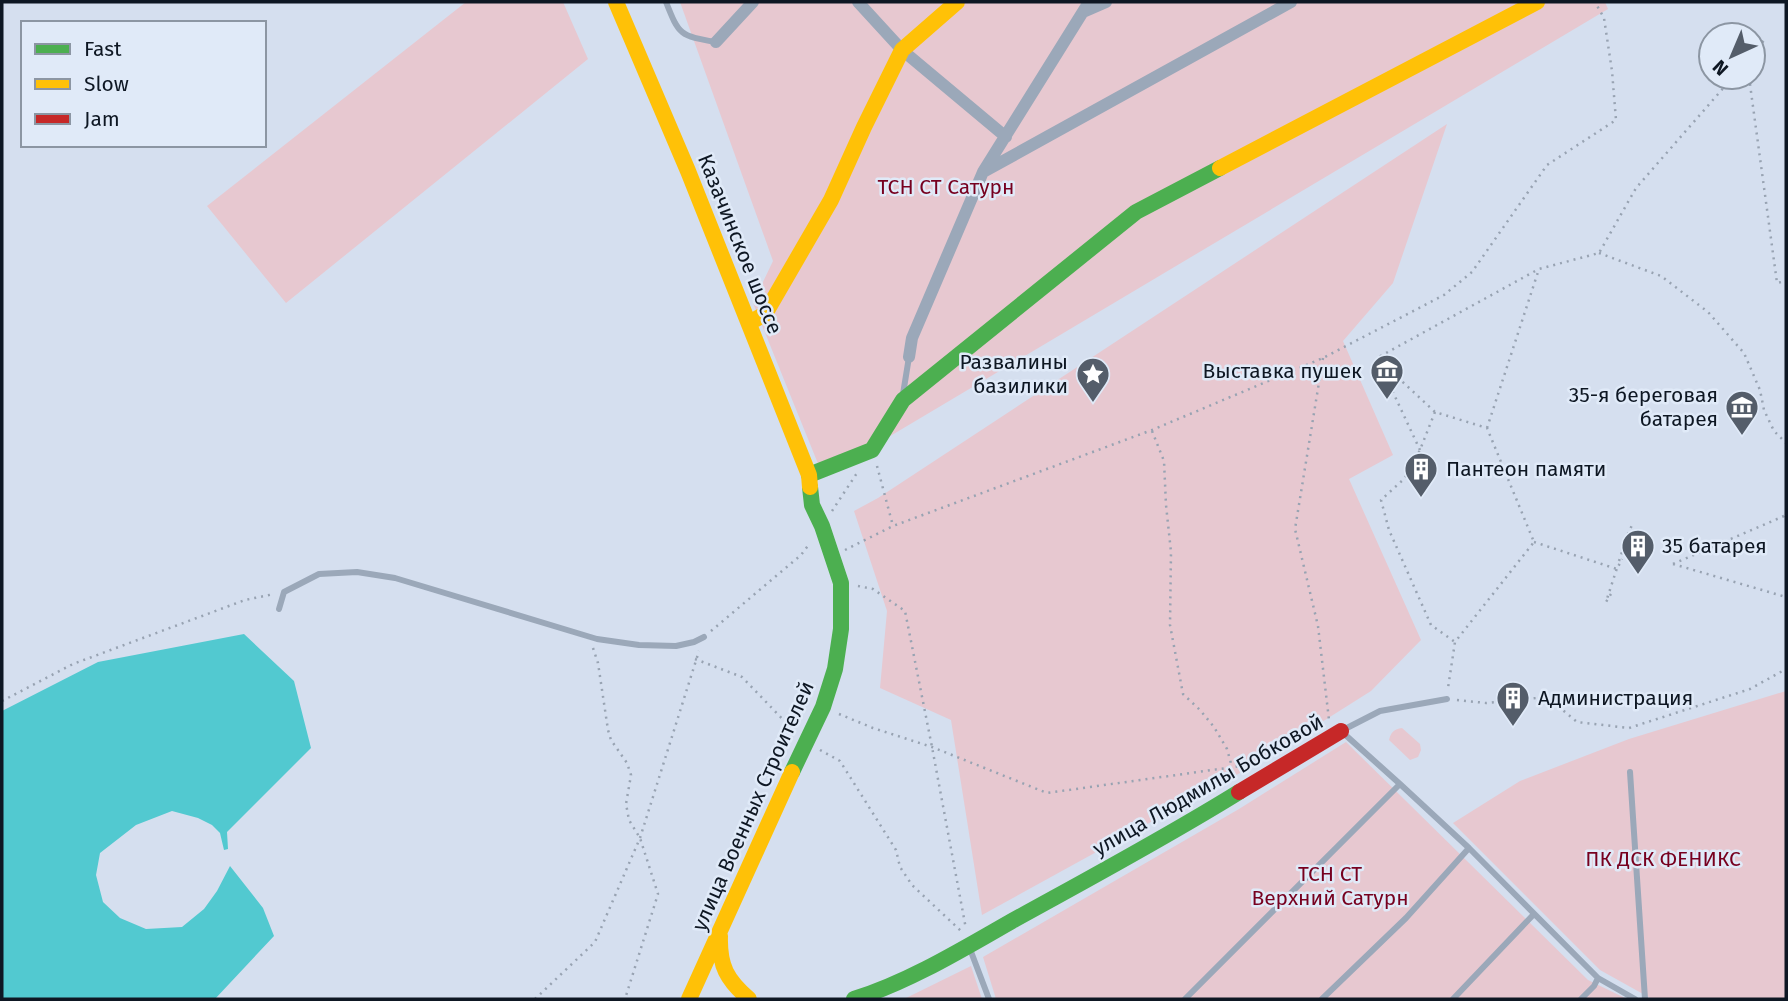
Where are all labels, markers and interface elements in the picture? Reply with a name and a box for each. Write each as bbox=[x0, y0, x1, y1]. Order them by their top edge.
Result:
legend bbox=[21, 21, 266, 147]
north arrow bbox=[1697, 21, 1767, 91]
text: Fast bbox=[84, 36, 122, 62]
text: N bbox=[1708, 55, 1733, 81]
text: Slow bbox=[84, 71, 129, 97]
text: Jam bbox=[84, 106, 120, 132]
street label: Казачинское шоссе bbox=[692, 150, 788, 338]
park label: ТСН СТ Сатурн bbox=[878, 174, 1014, 200]
place label: Развалины базилики bbox=[959, 349, 1068, 399]
museum icon: Выставка пушек bbox=[1368, 352, 1406, 401]
place icon: Развалины базилики bbox=[1074, 355, 1112, 404]
place label: Выставка пушек bbox=[1203, 358, 1362, 384]
place label: 35-я береговая батарея bbox=[1569, 382, 1718, 432]
museum icon: 35-я береговая батарея bbox=[1723, 388, 1761, 437]
building icon: Пантеон памяти bbox=[1402, 450, 1440, 499]
place label: Пантеон памяти bbox=[1446, 456, 1606, 482]
building icon: 35 батарея bbox=[1619, 527, 1657, 576]
place label: 35 батарея bbox=[1662, 533, 1767, 559]
street label: улица Военных Строителей bbox=[686, 677, 820, 935]
building icon: Администрация bbox=[1494, 679, 1532, 728]
place label: Администрация bbox=[1538, 685, 1693, 711]
street label: улица Людмилы Бобковой bbox=[1088, 708, 1328, 862]
park label: ПК ДСК ФЕНИКС bbox=[1585, 846, 1741, 872]
park label: ТСН СТ Верхний Сатурн bbox=[1251, 861, 1409, 911]

